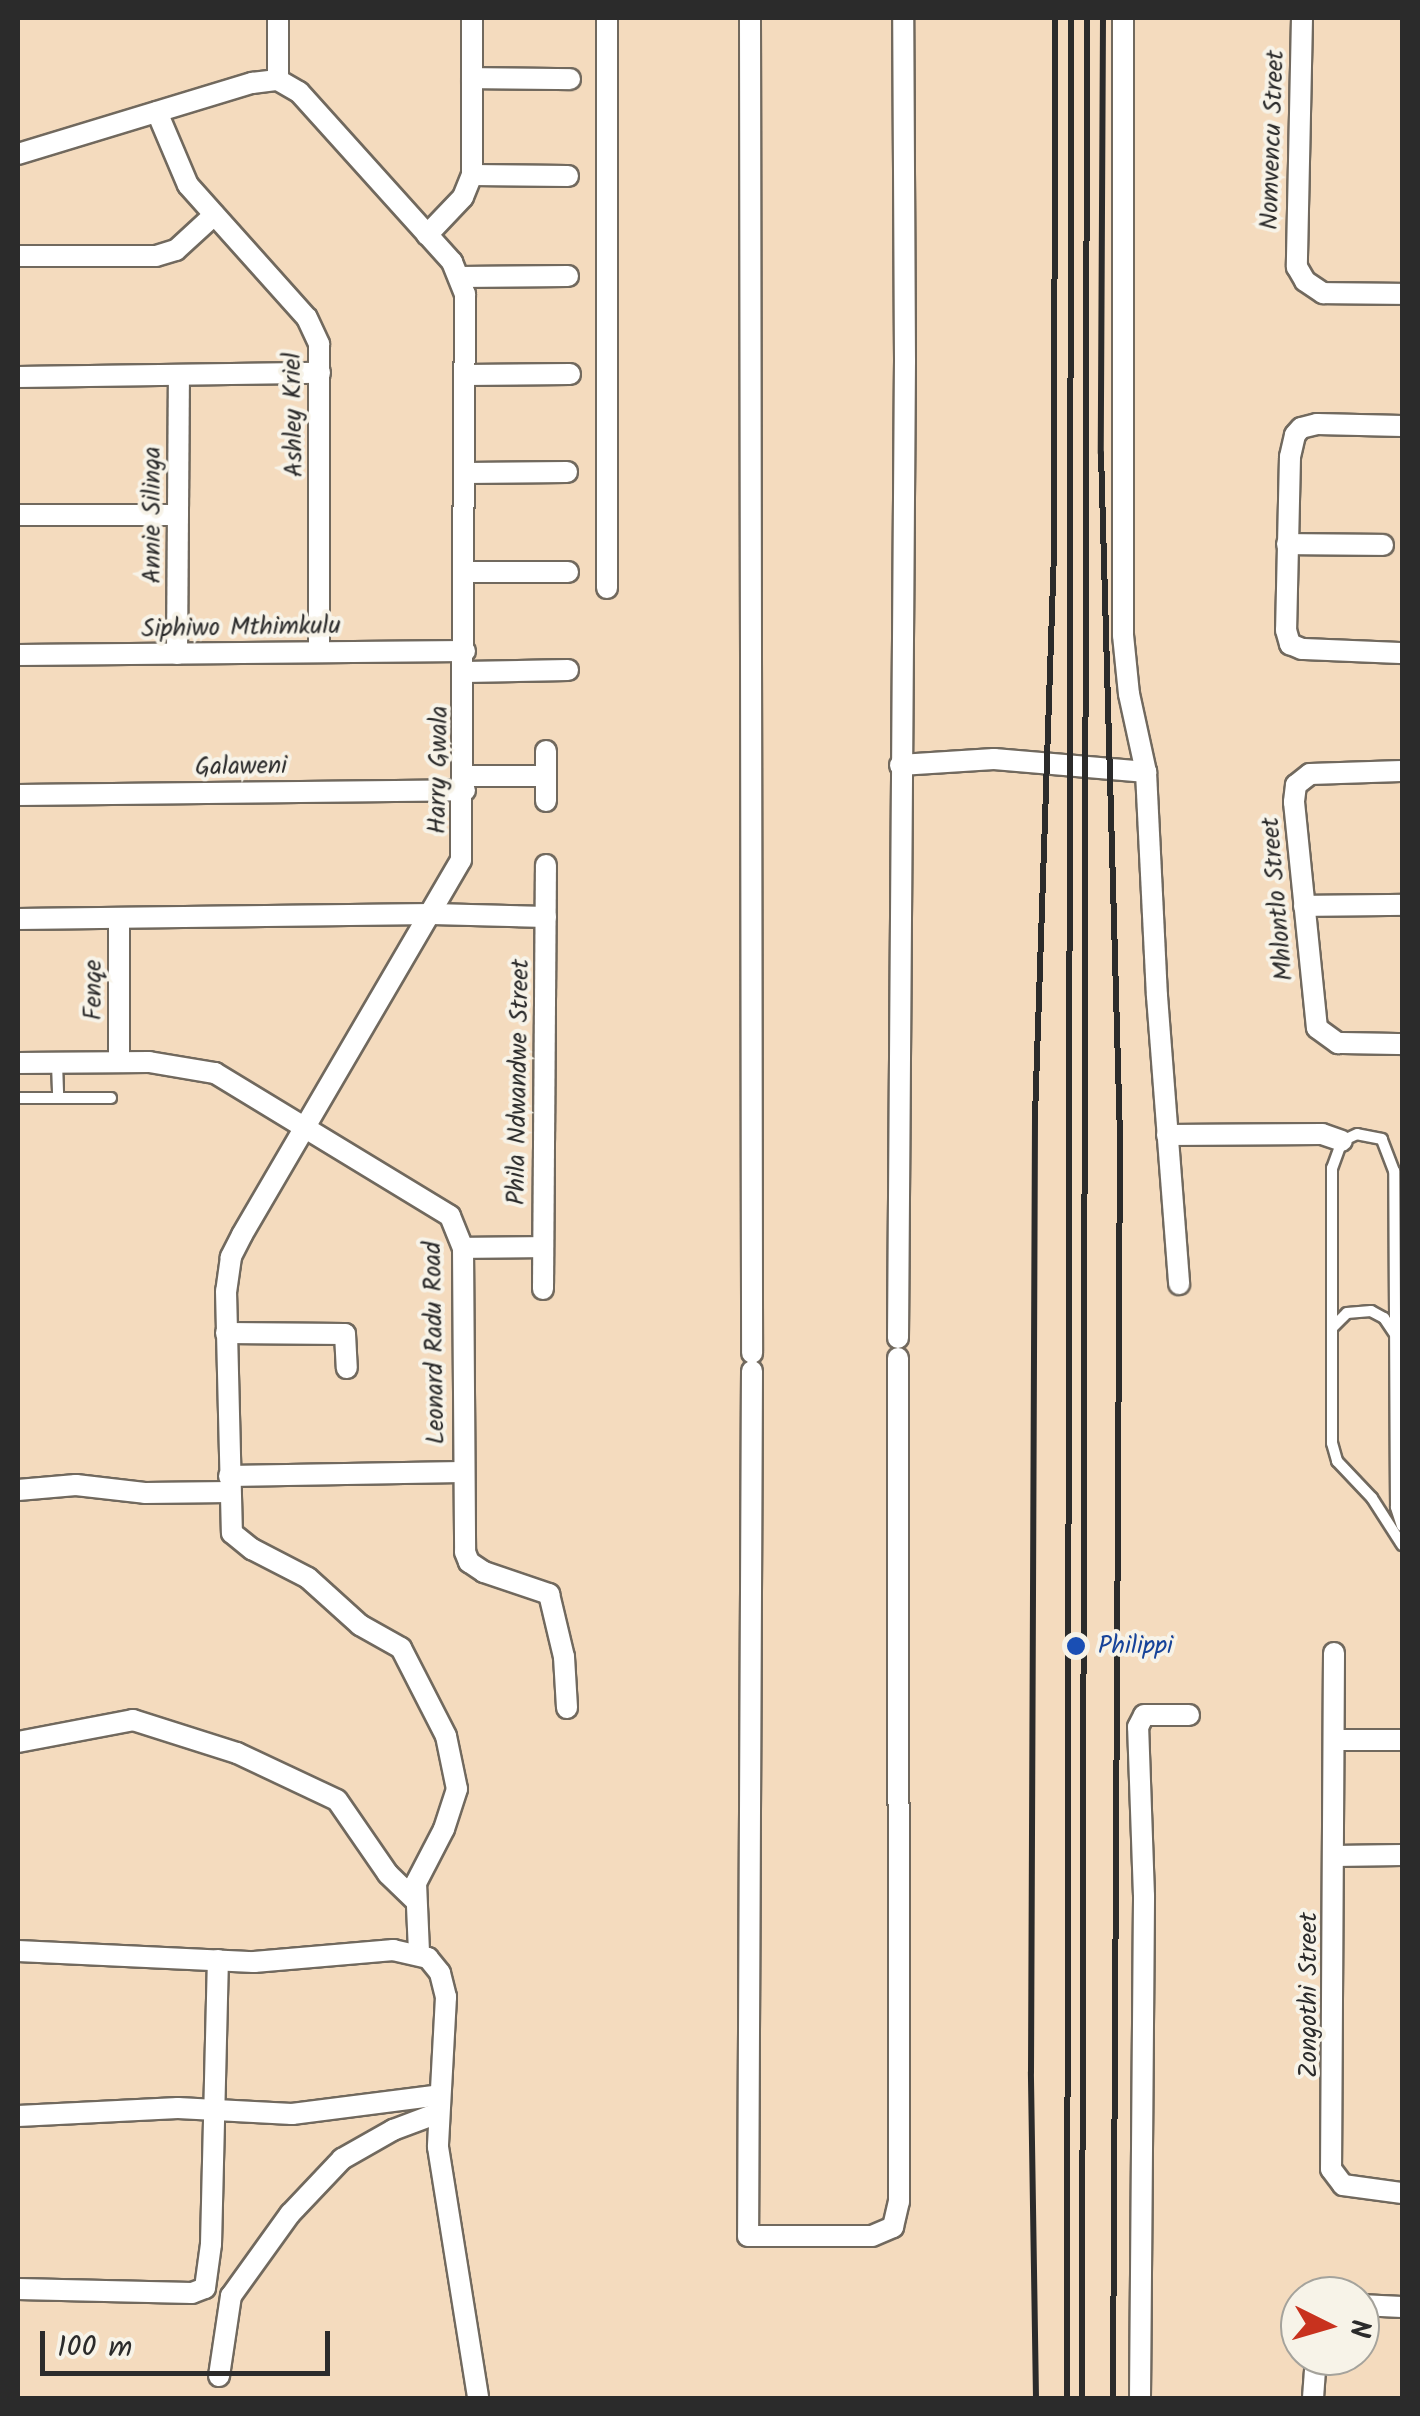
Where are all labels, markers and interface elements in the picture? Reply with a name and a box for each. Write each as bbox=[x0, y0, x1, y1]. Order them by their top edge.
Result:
street label: Nomvencu Street bbox=[1255, 50, 1291, 230]
street label: Ashley Kriel bbox=[278, 352, 310, 478]
street label: Annie Silinga bbox=[138, 446, 168, 584]
street label: Siphiwo Mthimkulu bbox=[141, 611, 341, 645]
street label: Harry Gwala bbox=[423, 706, 455, 834]
street label: Galaweni bbox=[195, 751, 287, 783]
street label: Mhlontlo Street bbox=[1256, 816, 1300, 982]
street label: Phila Ndwandwe Street bbox=[502, 959, 536, 1205]
street label: Fenqe bbox=[79, 960, 109, 1020]
street label: Leonard Radu Road bbox=[418, 1241, 452, 1445]
place label: Philippi bbox=[1098, 1631, 1173, 1661]
marker: Philippi bbox=[1063, 1633, 1089, 1659]
street label: Zongothi Street bbox=[1294, 1912, 1324, 2078]
north arrow bbox=[1280, 2276, 1380, 2376]
scale bar bbox=[45, 2311, 335, 2373]
text: N bbox=[1335, 2318, 1382, 2339]
text: 100 m bbox=[57, 2324, 132, 2372]

